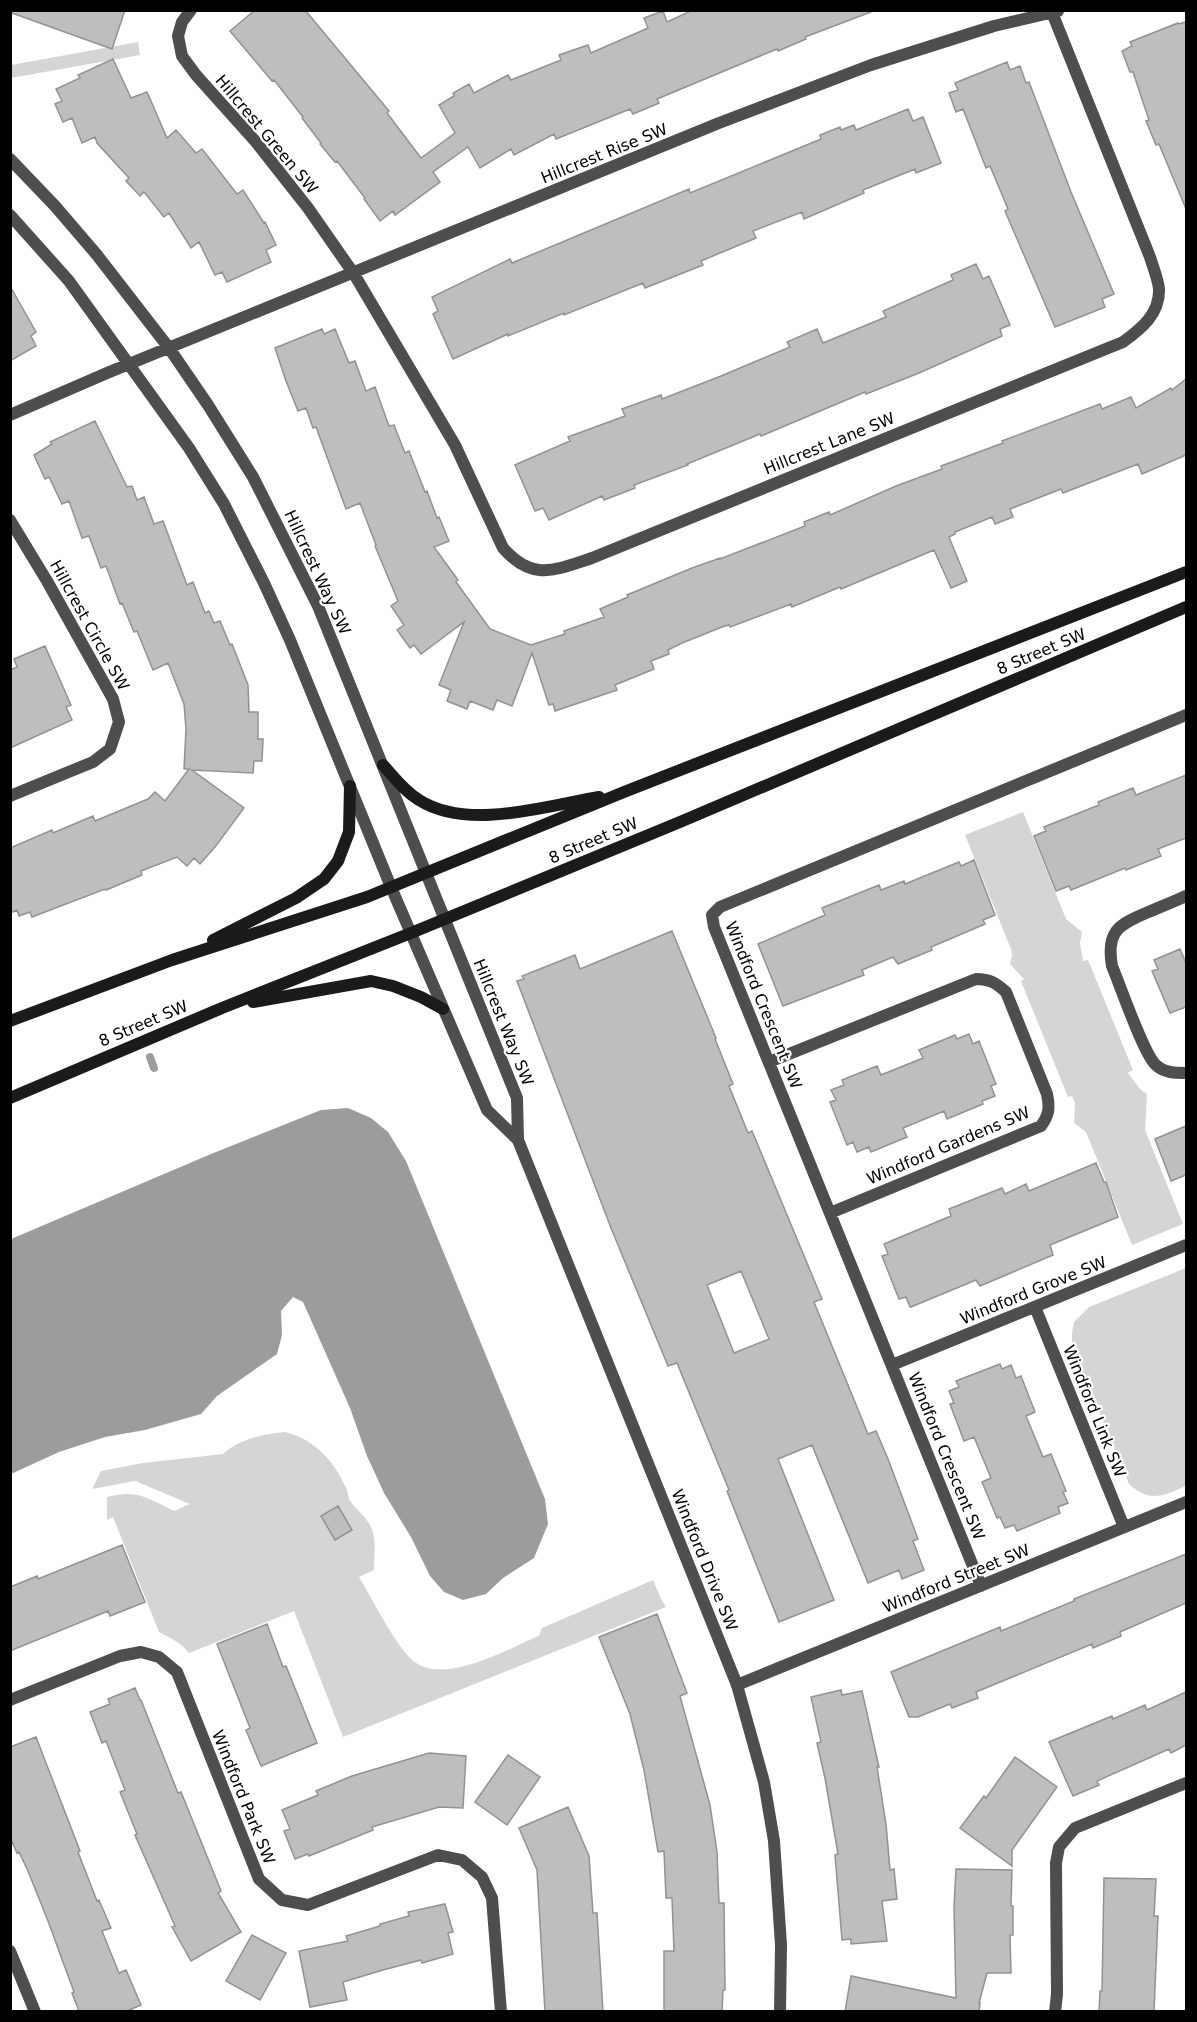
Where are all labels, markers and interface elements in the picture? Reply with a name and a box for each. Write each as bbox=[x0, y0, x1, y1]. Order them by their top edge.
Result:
street label: Hillcrest Green SW bbox=[211, 71, 322, 198]
street label: Hillcrest Rise SW bbox=[538, 119, 670, 188]
street label: Hillcrest Lane SW bbox=[761, 408, 898, 478]
street label: Hillcrest Way SW bbox=[280, 507, 355, 638]
street label: Hillcrest Circle SW bbox=[46, 557, 133, 694]
street label: 8 Street SW bbox=[994, 624, 1089, 679]
street label: 8 Street SW bbox=[546, 813, 641, 868]
street label: Windford Crescent SW bbox=[721, 919, 806, 1092]
street label: Hillcrest Way SW bbox=[469, 956, 538, 1089]
street label: 8 Street SW bbox=[96, 996, 191, 1051]
street label: Windford Gardens SW bbox=[864, 1102, 1033, 1188]
street label: Windford Grove SW bbox=[957, 1252, 1109, 1328]
street label: Windford Link SW bbox=[1059, 1342, 1130, 1480]
street label: Windford Crescent SW bbox=[904, 1370, 989, 1543]
street label: Windford Drive SW bbox=[667, 1487, 742, 1634]
street label: Windford Street SW bbox=[880, 1540, 1033, 1617]
street label: Windford Park SW bbox=[208, 1727, 279, 1867]

